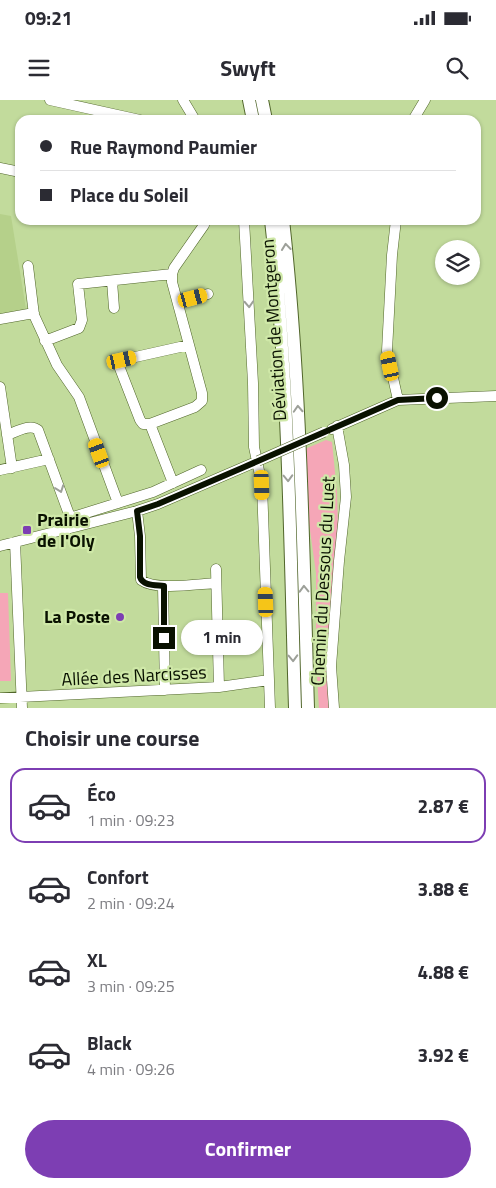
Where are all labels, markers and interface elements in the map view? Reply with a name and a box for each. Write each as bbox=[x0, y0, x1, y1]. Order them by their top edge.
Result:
text: 09:21 bbox=[25, 3, 72, 32]
text: Swyft bbox=[220, 51, 276, 85]
icon: menu bbox=[25, 54, 53, 82]
icon: search bbox=[443, 54, 471, 82]
text: Rue Raymond Paumier bbox=[70, 132, 257, 161]
text: Place du Soleil bbox=[70, 180, 189, 209]
street label: Déviation de Montgeron bbox=[254, 238, 293, 422]
map controls bbox=[435, 240, 480, 285]
button: layers bbox=[435, 240, 480, 285]
one-way arrow bbox=[281, 243, 292, 251]
car bbox=[176, 287, 209, 309]
one-way arrow bbox=[244, 300, 255, 308]
car bbox=[105, 349, 138, 371]
car bbox=[379, 350, 400, 382]
route start bbox=[426, 387, 448, 409]
one-way arrow bbox=[293, 405, 303, 413]
car bbox=[86, 436, 111, 470]
car bbox=[253, 470, 270, 500]
one-way arrow bbox=[283, 474, 293, 482]
street label: Chemin du Dessous du Luet bbox=[304, 475, 342, 686]
one-way arrow bbox=[54, 484, 64, 493]
place label: Prairie de l'Oly bbox=[37, 506, 95, 554]
marker: Prairie de l'Oly bbox=[21, 524, 33, 536]
one-way arrow bbox=[299, 585, 309, 593]
car bbox=[257, 587, 274, 617]
place label: La Poste bbox=[44, 603, 110, 630]
marker: La Poste bbox=[114, 611, 126, 623]
callout: 1 min bbox=[182, 620, 264, 656]
text: 1 min bbox=[203, 625, 241, 649]
route end bbox=[153, 627, 175, 649]
one-way arrow bbox=[288, 654, 299, 662]
street label: Allée des Narcisses bbox=[61, 658, 207, 693]
text: Choisir une course bbox=[25, 721, 199, 755]
text: Éco bbox=[87, 779, 116, 808]
icon: car bbox=[27, 783, 72, 828]
text: 2.87 € bbox=[417, 791, 469, 820]
text: 1 min · 09:23 bbox=[87, 808, 175, 832]
text: Confort bbox=[87, 862, 149, 891]
icon: car bbox=[27, 866, 72, 911]
text: 3.88 € bbox=[417, 874, 469, 903]
text: 2 min · 09:24 bbox=[87, 891, 175, 915]
text: XL bbox=[87, 945, 107, 974]
icon: car bbox=[27, 949, 72, 994]
text: 4.88 € bbox=[417, 957, 469, 986]
text: 3 min · 09:25 bbox=[87, 974, 175, 998]
text: Black bbox=[87, 1028, 132, 1057]
icon: car bbox=[27, 1032, 72, 1077]
text: 3.92 € bbox=[417, 1040, 469, 1069]
text: 4 min · 09:26 bbox=[87, 1057, 175, 1081]
button: Confirmer bbox=[25, 1120, 471, 1178]

